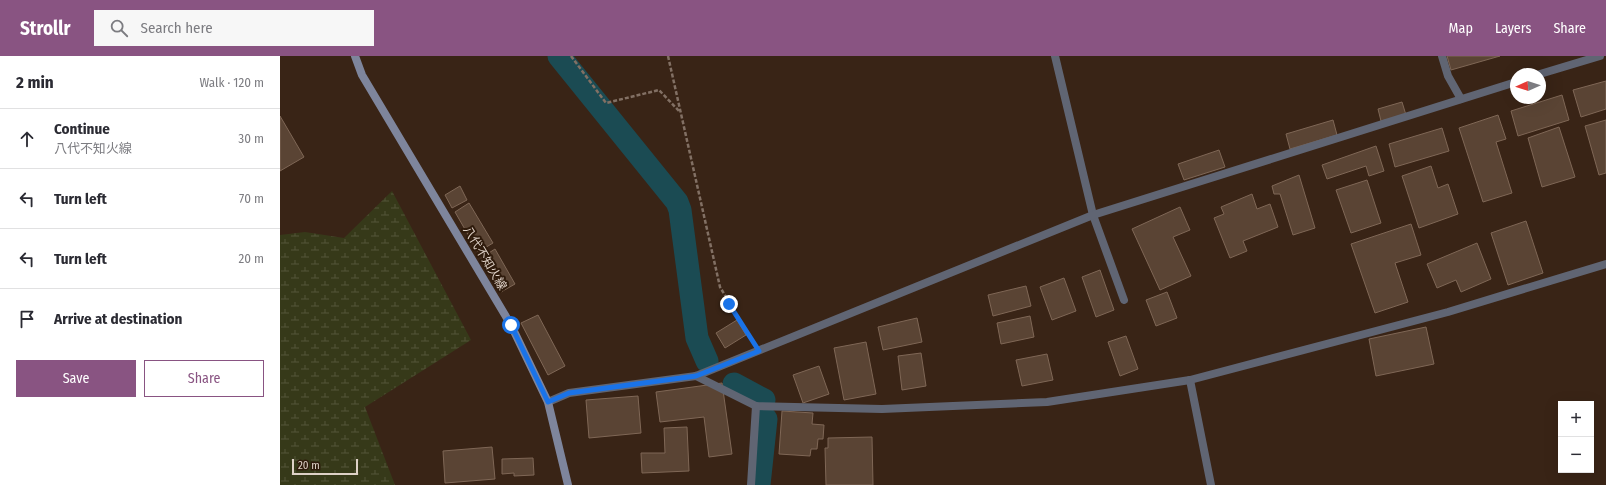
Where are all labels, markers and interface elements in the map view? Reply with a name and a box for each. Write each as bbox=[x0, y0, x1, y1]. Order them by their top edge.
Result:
search box bbox=[94, 10, 374, 46]
text: Strollr bbox=[20, 17, 70, 40]
icon: search bbox=[108, 17, 130, 39]
text: Search here bbox=[140, 19, 213, 37]
text: Map bbox=[1449, 20, 1473, 37]
text: Layers bbox=[1495, 20, 1531, 37]
text: Share bbox=[1553, 20, 1586, 37]
north arrow bbox=[1510, 68, 1546, 104]
text: 2 min bbox=[16, 72, 54, 93]
text: Walk · 120 m bbox=[199, 75, 264, 90]
text: Continue bbox=[54, 120, 110, 138]
icon: ahead bbox=[16, 128, 38, 150]
text: 30 m bbox=[238, 131, 264, 146]
text: 八代不知火線 bbox=[54, 141, 132, 156]
icon: left bbox=[16, 188, 38, 210]
text: Turn left bbox=[54, 190, 107, 208]
text: 70 m bbox=[239, 191, 264, 206]
street label: 八代不知火線 bbox=[460, 224, 510, 292]
icon: left bbox=[16, 248, 38, 270]
text: Turn left bbox=[54, 250, 107, 268]
text: 20 m bbox=[238, 251, 264, 266]
route end bbox=[720, 295, 738, 313]
icon: arrive bbox=[16, 308, 38, 330]
text: Arrive at destination bbox=[54, 310, 182, 328]
route start bbox=[502, 316, 520, 334]
button: Save bbox=[16, 360, 136, 397]
button: Share bbox=[144, 360, 264, 397]
map controls bbox=[1558, 401, 1594, 473]
button: + bbox=[1558, 401, 1594, 437]
button: − bbox=[1558, 437, 1594, 473]
scale bar bbox=[292, 457, 358, 476]
text: 20 m bbox=[298, 459, 320, 472]

